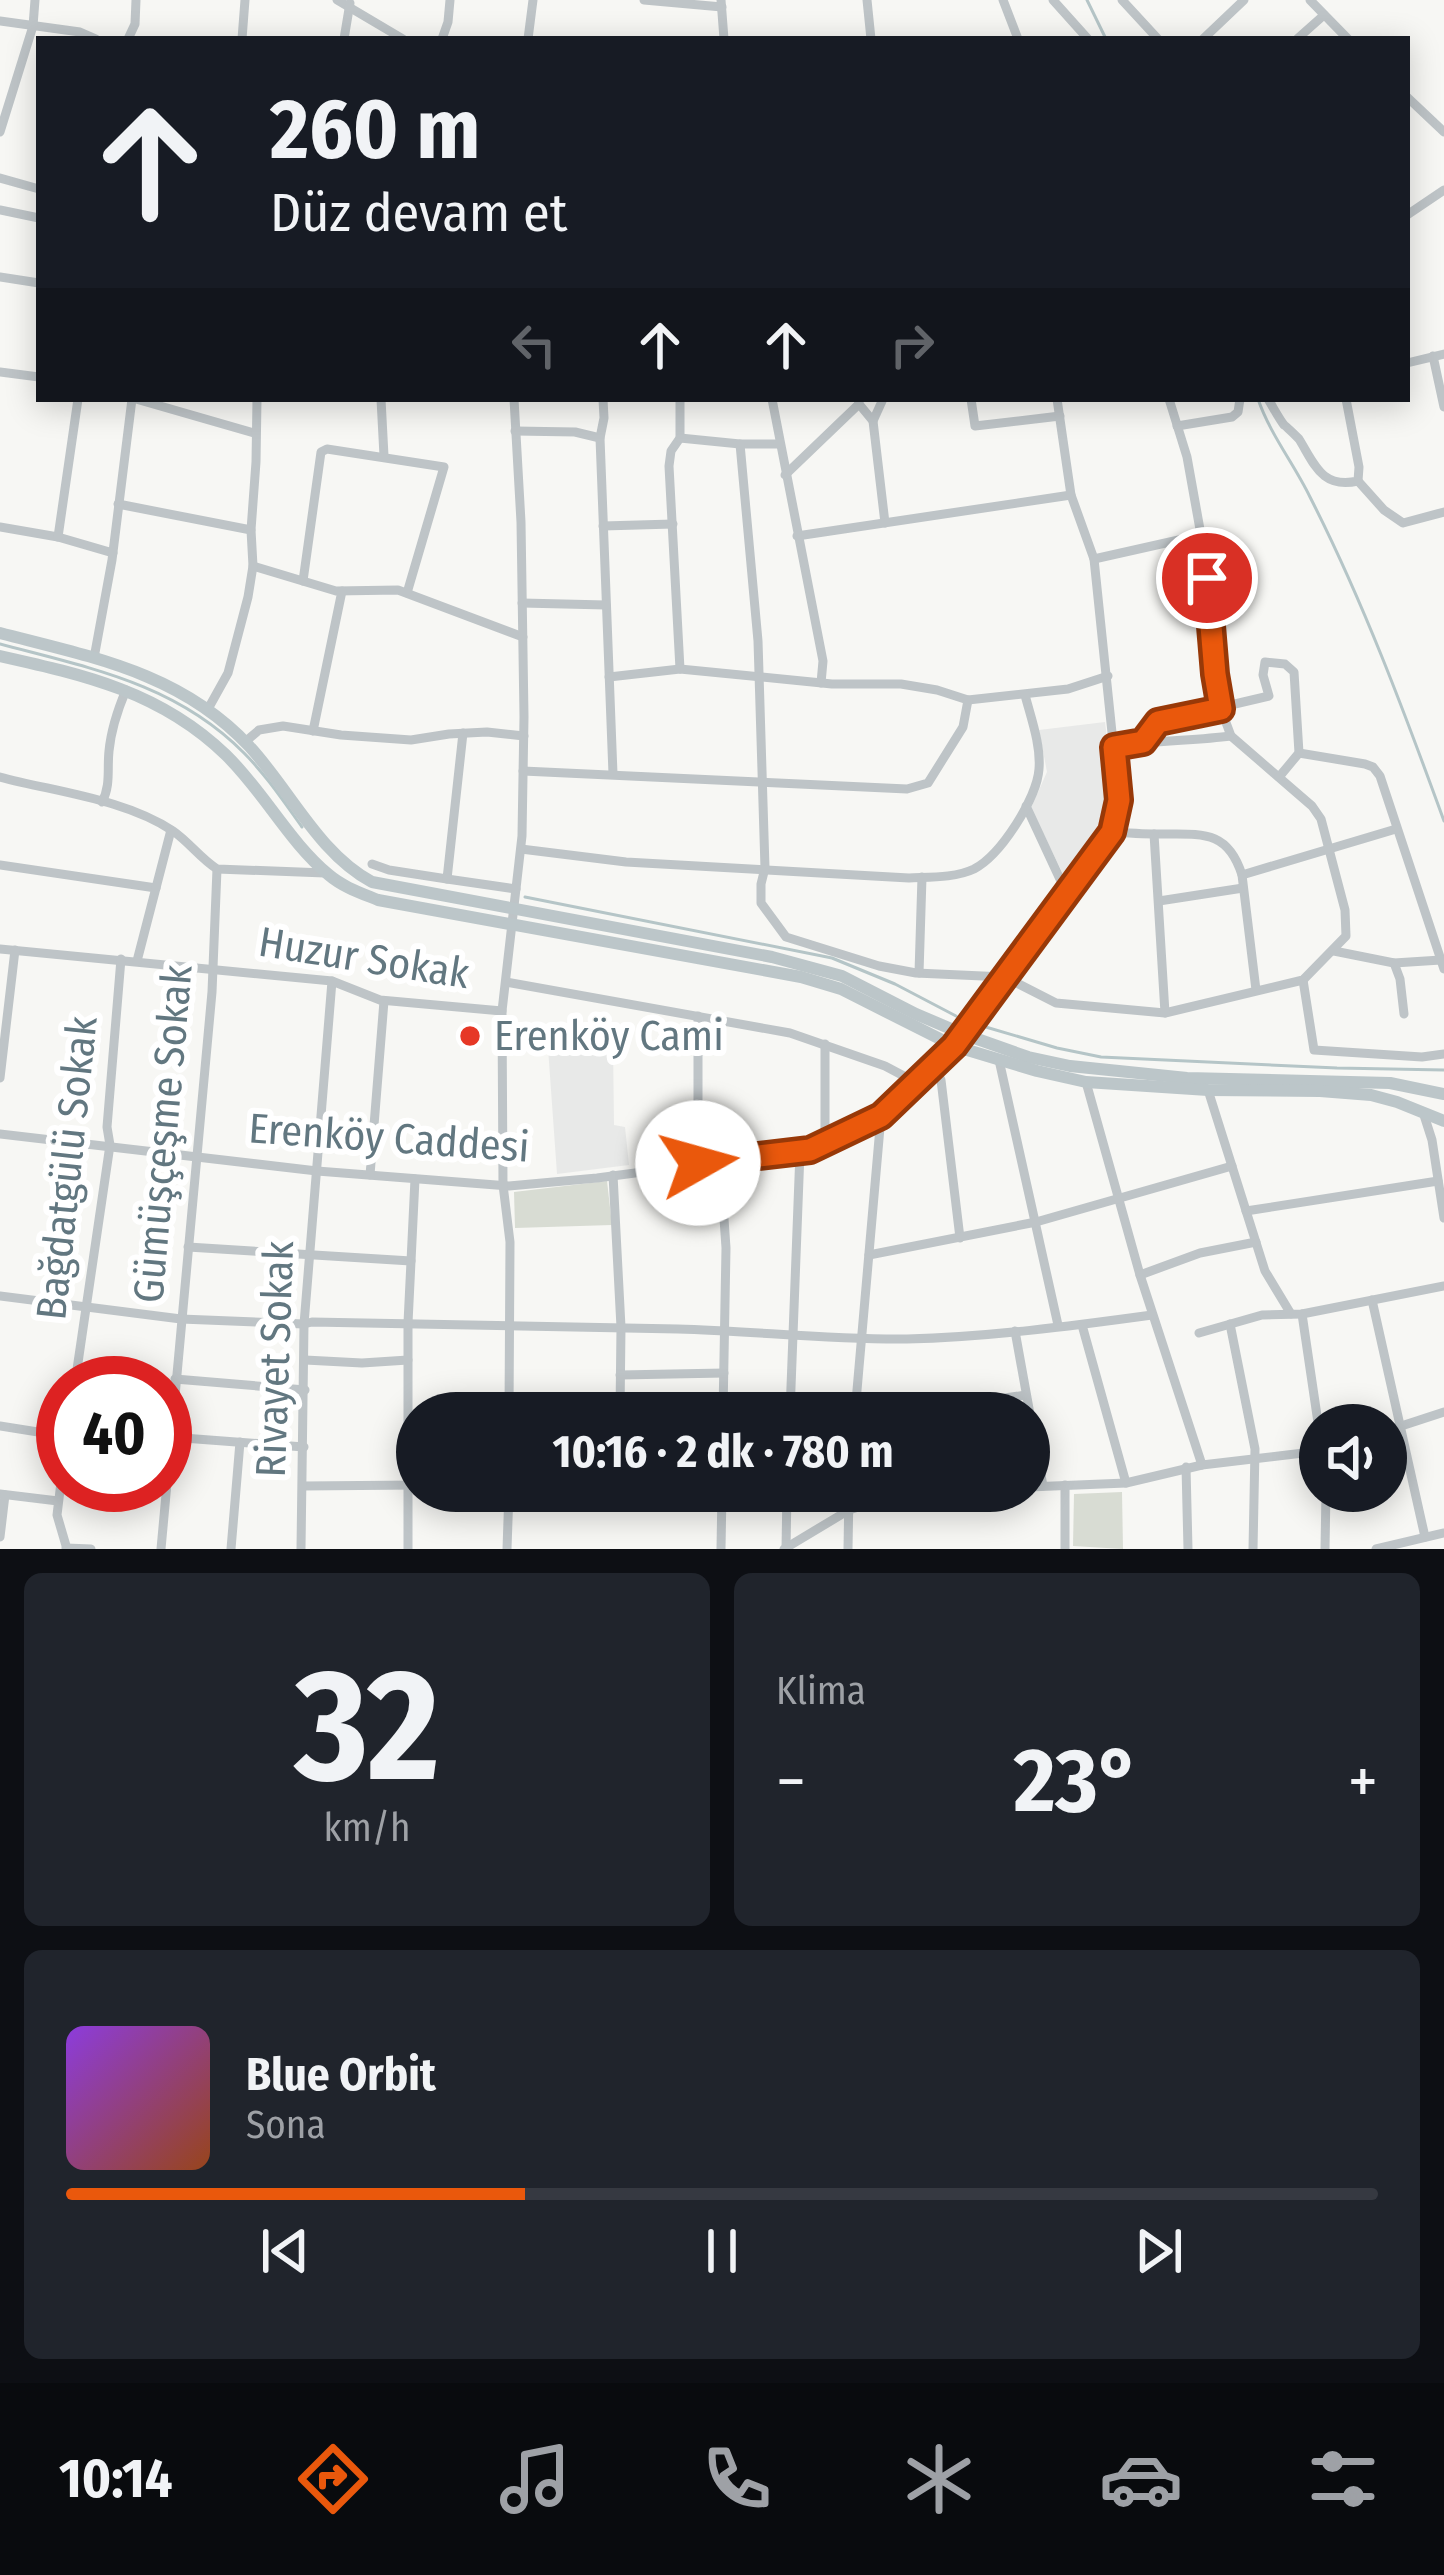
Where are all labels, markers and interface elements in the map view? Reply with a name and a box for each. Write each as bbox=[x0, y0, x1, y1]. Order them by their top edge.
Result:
text: 260 m bbox=[270, 79, 480, 180]
icon: ahead bbox=[72, 84, 228, 240]
text: Düz devam et bbox=[270, 181, 567, 245]
icon: left bbox=[501, 312, 567, 378]
icon: ahead bbox=[627, 312, 693, 378]
icon: ahead bbox=[753, 312, 819, 378]
icon: right bbox=[879, 312, 945, 378]
pin bbox=[1156, 527, 1258, 629]
icon: arrive bbox=[1174, 545, 1240, 611]
street label: Huzur Sokak bbox=[255, 917, 473, 999]
street label: Gümüşçeşme Sokak bbox=[123, 963, 203, 1305]
place label: Erenköy Cami bbox=[494, 1011, 724, 1061]
street label: Bağdatgülü Sokak bbox=[26, 1013, 108, 1322]
marker: Erenköy Cami bbox=[457, 1023, 483, 1049]
position arrow bbox=[635, 1100, 761, 1226]
street label: Erenköy Caddesi bbox=[247, 1103, 531, 1173]
street label: Rivayet Sokak bbox=[246, 1240, 304, 1478]
speed limit sign: 40 bbox=[36, 1356, 192, 1512]
map controls bbox=[1299, 1404, 1407, 1512]
button: sound bbox=[1299, 1404, 1407, 1512]
text: 10:16 · 2 dk · 780 m bbox=[552, 1425, 894, 1479]
text: 32 bbox=[295, 1633, 439, 1820]
text: Klima bbox=[776, 1668, 866, 1714]
text: 23° bbox=[1014, 1727, 1140, 1835]
text: − bbox=[776, 1742, 806, 1821]
text: + bbox=[1348, 1742, 1378, 1821]
text: km/h bbox=[324, 1805, 410, 1851]
text: Blue Orbit bbox=[246, 2048, 436, 2102]
text: Sona bbox=[246, 2102, 326, 2148]
icon: previous bbox=[252, 2218, 318, 2284]
icon: pause bbox=[689, 2218, 755, 2284]
icon: next bbox=[1126, 2218, 1192, 2284]
icon: directions bbox=[291, 2437, 375, 2521]
icon: music bbox=[493, 2437, 577, 2521]
icon: phone bbox=[695, 2437, 779, 2521]
icon: climate bbox=[897, 2437, 981, 2521]
icon: car bbox=[1099, 2437, 1183, 2521]
icon: filters bbox=[1301, 2437, 1385, 2521]
text: 10:14 bbox=[59, 2447, 173, 2511]

